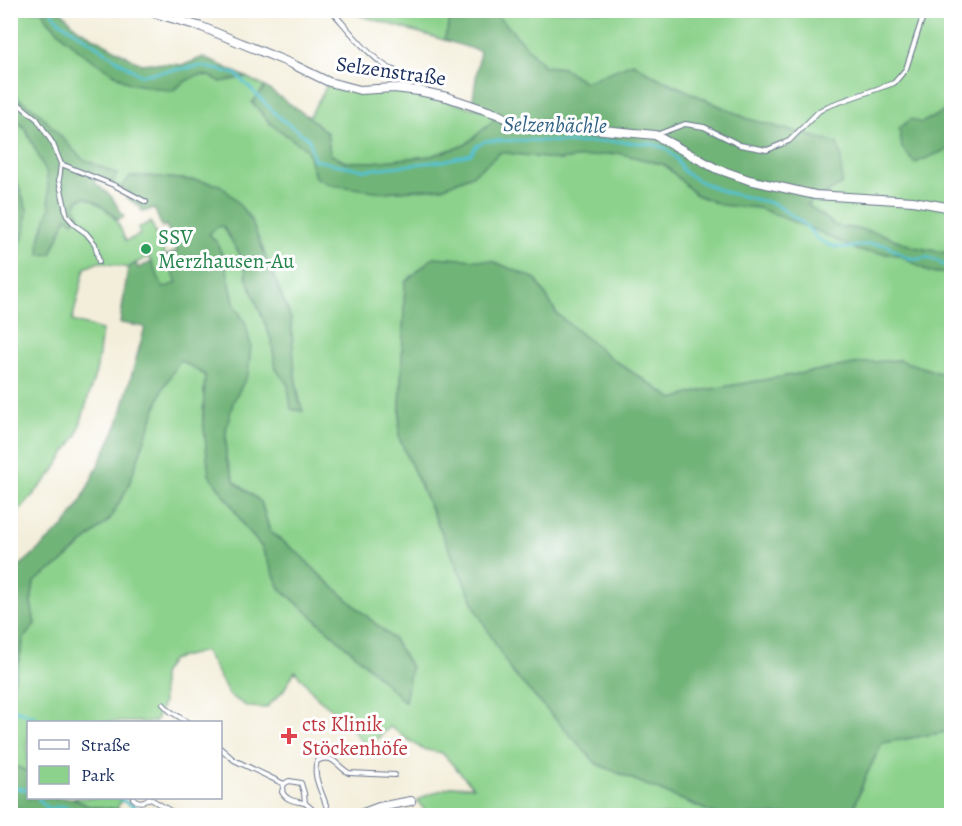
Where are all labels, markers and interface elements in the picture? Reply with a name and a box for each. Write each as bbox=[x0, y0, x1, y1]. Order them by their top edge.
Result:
street label: Selzenstraße bbox=[334, 49, 448, 93]
water label: Selzenbächle bbox=[503, 109, 607, 141]
place label: SSV Merzhausen-Au bbox=[158, 223, 295, 275]
marker: SSV Merzhausen-Au bbox=[139, 242, 153, 256]
place label: cts Klinik Stöckenhöfe bbox=[302, 710, 408, 762]
legend bbox=[27, 721, 222, 799]
marker: cts Klinik Stöckenhöfe bbox=[280, 727, 298, 745]
text: Straße bbox=[81, 733, 130, 757]
text: Park bbox=[81, 763, 115, 787]

